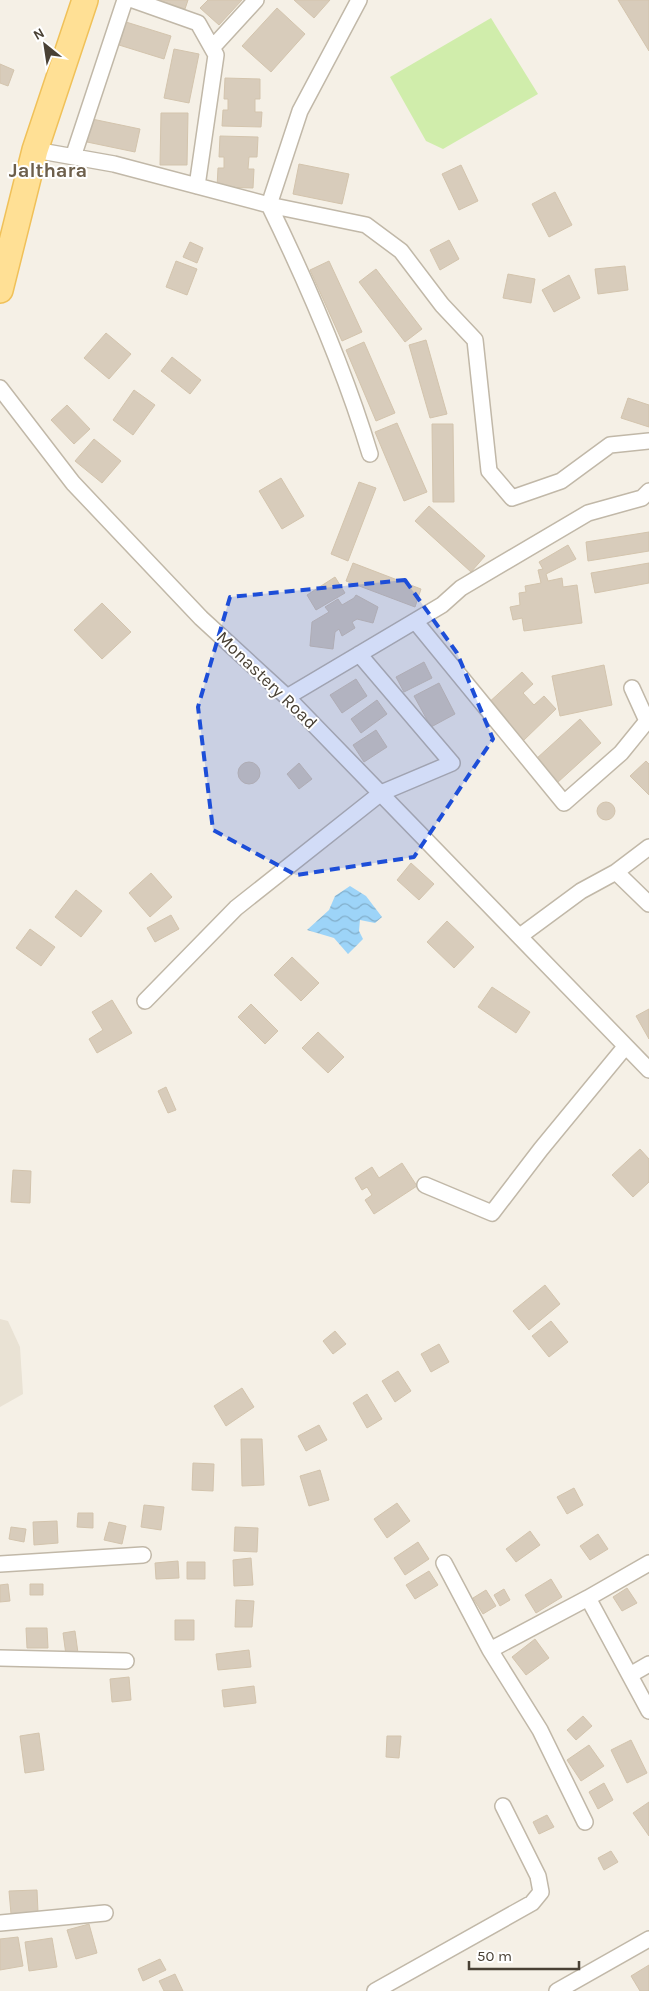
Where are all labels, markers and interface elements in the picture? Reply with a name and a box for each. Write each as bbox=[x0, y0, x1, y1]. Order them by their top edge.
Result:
north arrow bbox=[20, 20, 70, 70]
text: N bbox=[30, 24, 47, 44]
district label: Jalthara bbox=[9, 159, 87, 182]
street label: Monastery Road bbox=[212, 626, 322, 734]
scale bar bbox=[469, 1938, 579, 1970]
text: 50 m bbox=[477, 1947, 512, 1965]

